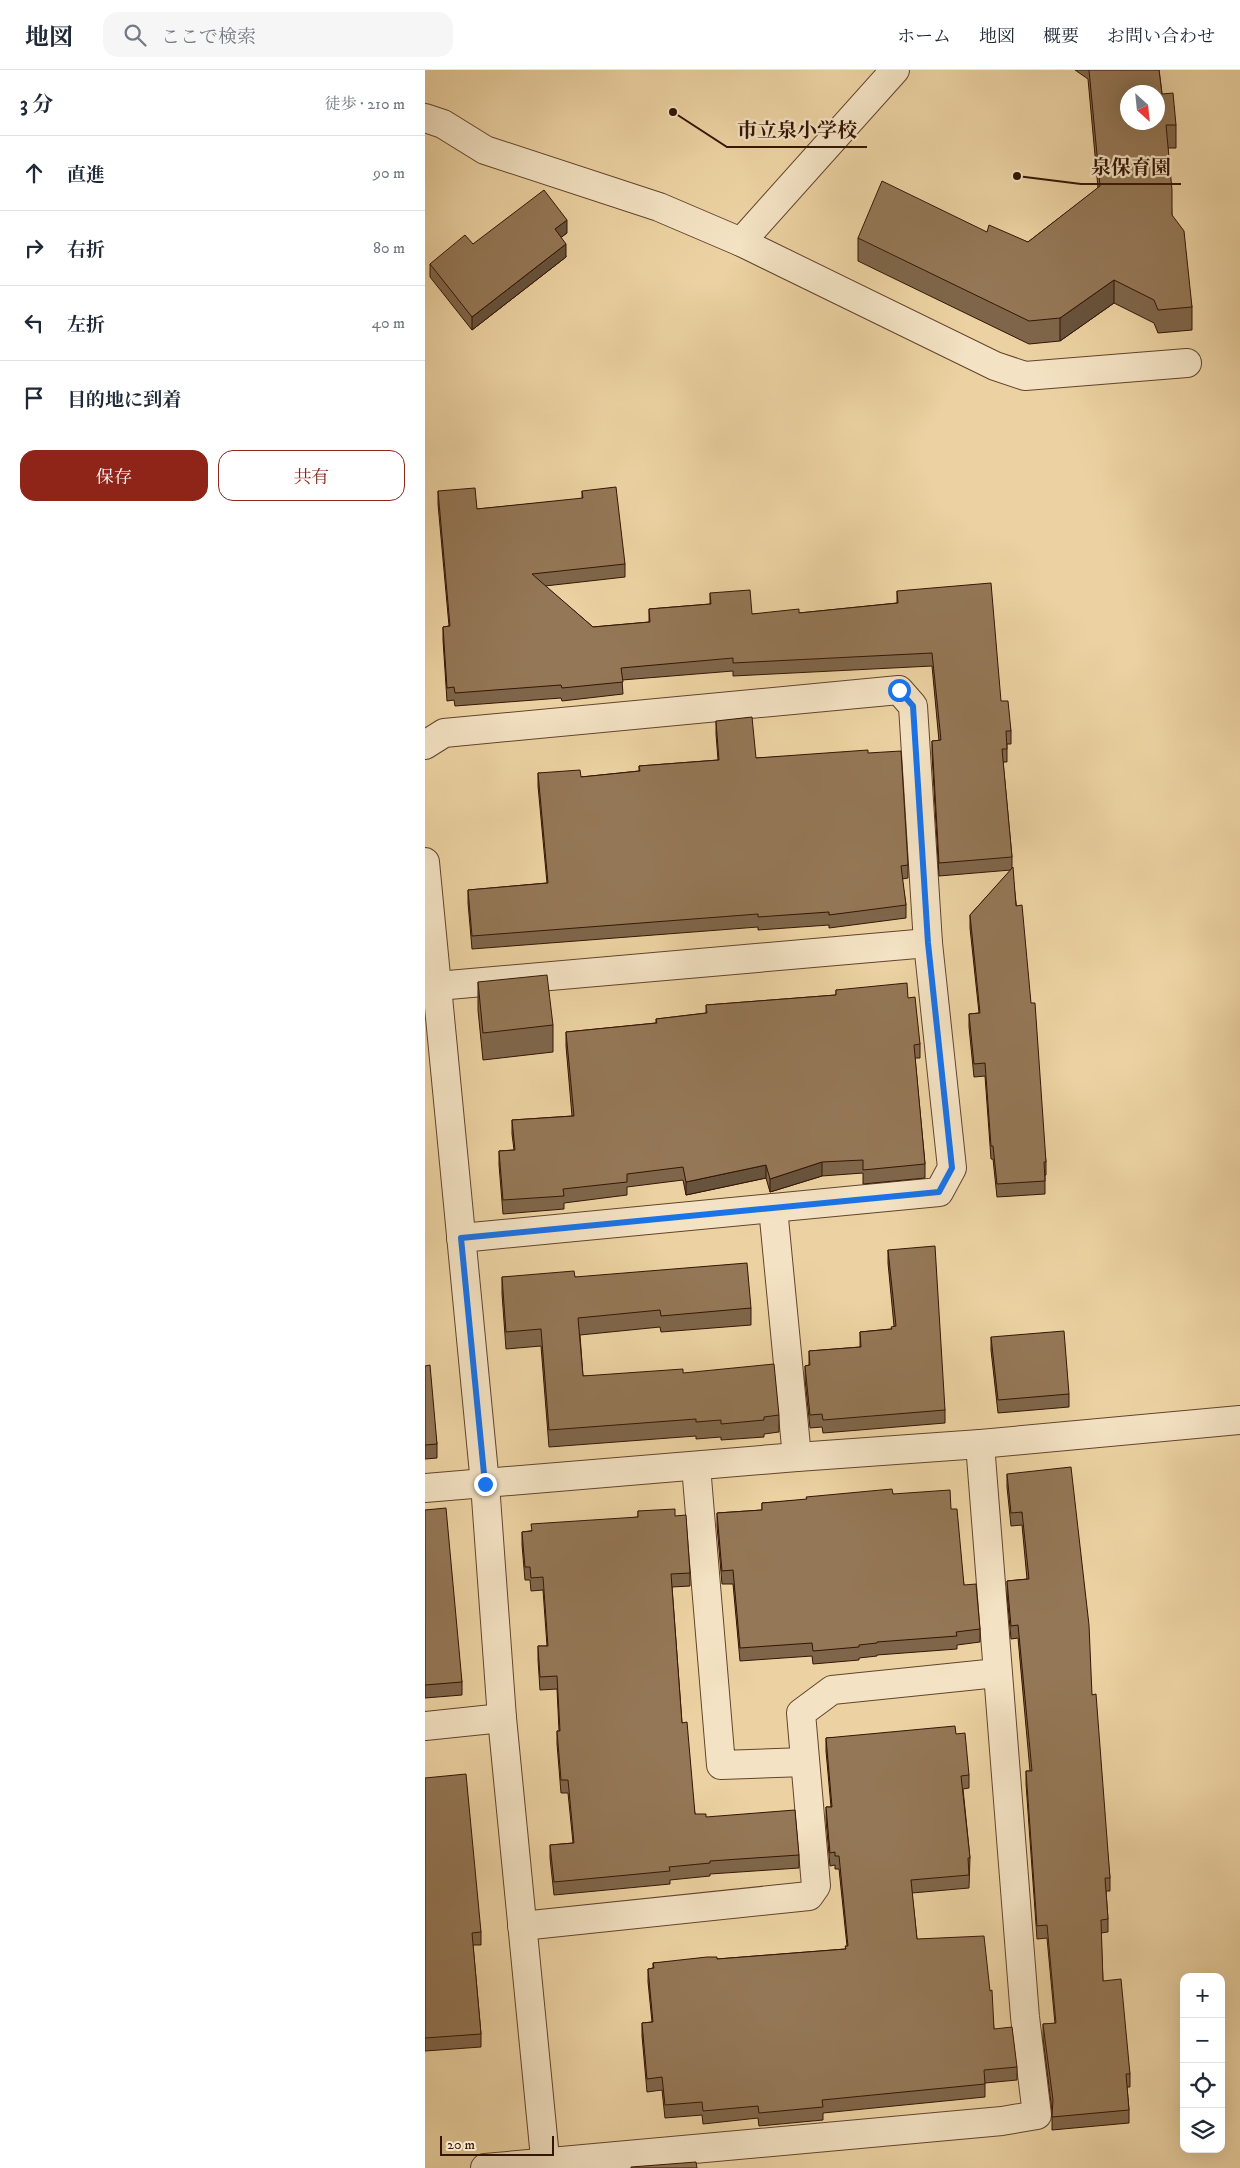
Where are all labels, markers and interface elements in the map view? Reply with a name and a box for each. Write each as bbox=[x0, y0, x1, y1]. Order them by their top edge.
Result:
search box bbox=[103, 12, 453, 57]
icon: search bbox=[121, 21, 149, 49]
text: 地図 bbox=[25, 23, 73, 53]
text: ここで検索 bbox=[161, 26, 256, 49]
text: ホーム bbox=[897, 26, 951, 48]
text: 地図 bbox=[979, 26, 1015, 48]
text: 概要 bbox=[1043, 26, 1079, 48]
text: お問い合わせ bbox=[1107, 26, 1215, 48]
north arrow bbox=[1120, 85, 1165, 130]
text: 3 分 bbox=[20, 92, 53, 118]
text: 徒歩 · 210 m bbox=[325, 94, 405, 114]
callout: 市立泉小学校 bbox=[727, 112, 867, 147]
text: 市立泉小学校 bbox=[737, 119, 857, 144]
callout: 泉保育園 bbox=[1081, 149, 1181, 184]
text: 泉保育園 bbox=[1091, 156, 1171, 181]
icon: ahead bbox=[20, 159, 48, 187]
text: 90 m bbox=[373, 163, 405, 183]
text: 直進 bbox=[67, 164, 105, 187]
icon: right bbox=[20, 234, 48, 262]
text: 80 m bbox=[373, 238, 405, 258]
text: 右折 bbox=[67, 239, 105, 262]
icon: left bbox=[20, 309, 48, 337]
text: 40 m bbox=[372, 313, 405, 333]
text: 左折 bbox=[67, 314, 105, 337]
icon: arrive bbox=[20, 384, 48, 412]
text: 目的地に到着 bbox=[67, 389, 181, 412]
button: 保存 bbox=[20, 450, 208, 501]
button: 共有 bbox=[218, 450, 405, 501]
route start bbox=[888, 679, 911, 702]
route end bbox=[474, 1473, 497, 1496]
map controls bbox=[1180, 1973, 1225, 2153]
button: + bbox=[1180, 1973, 1225, 2018]
button: − bbox=[1180, 2018, 1225, 2063]
button: locate bbox=[1180, 2063, 1225, 2108]
button: layers bbox=[1180, 2108, 1225, 2153]
scale bar bbox=[440, 2133, 554, 2156]
text: 20 m bbox=[447, 2136, 475, 2154]

